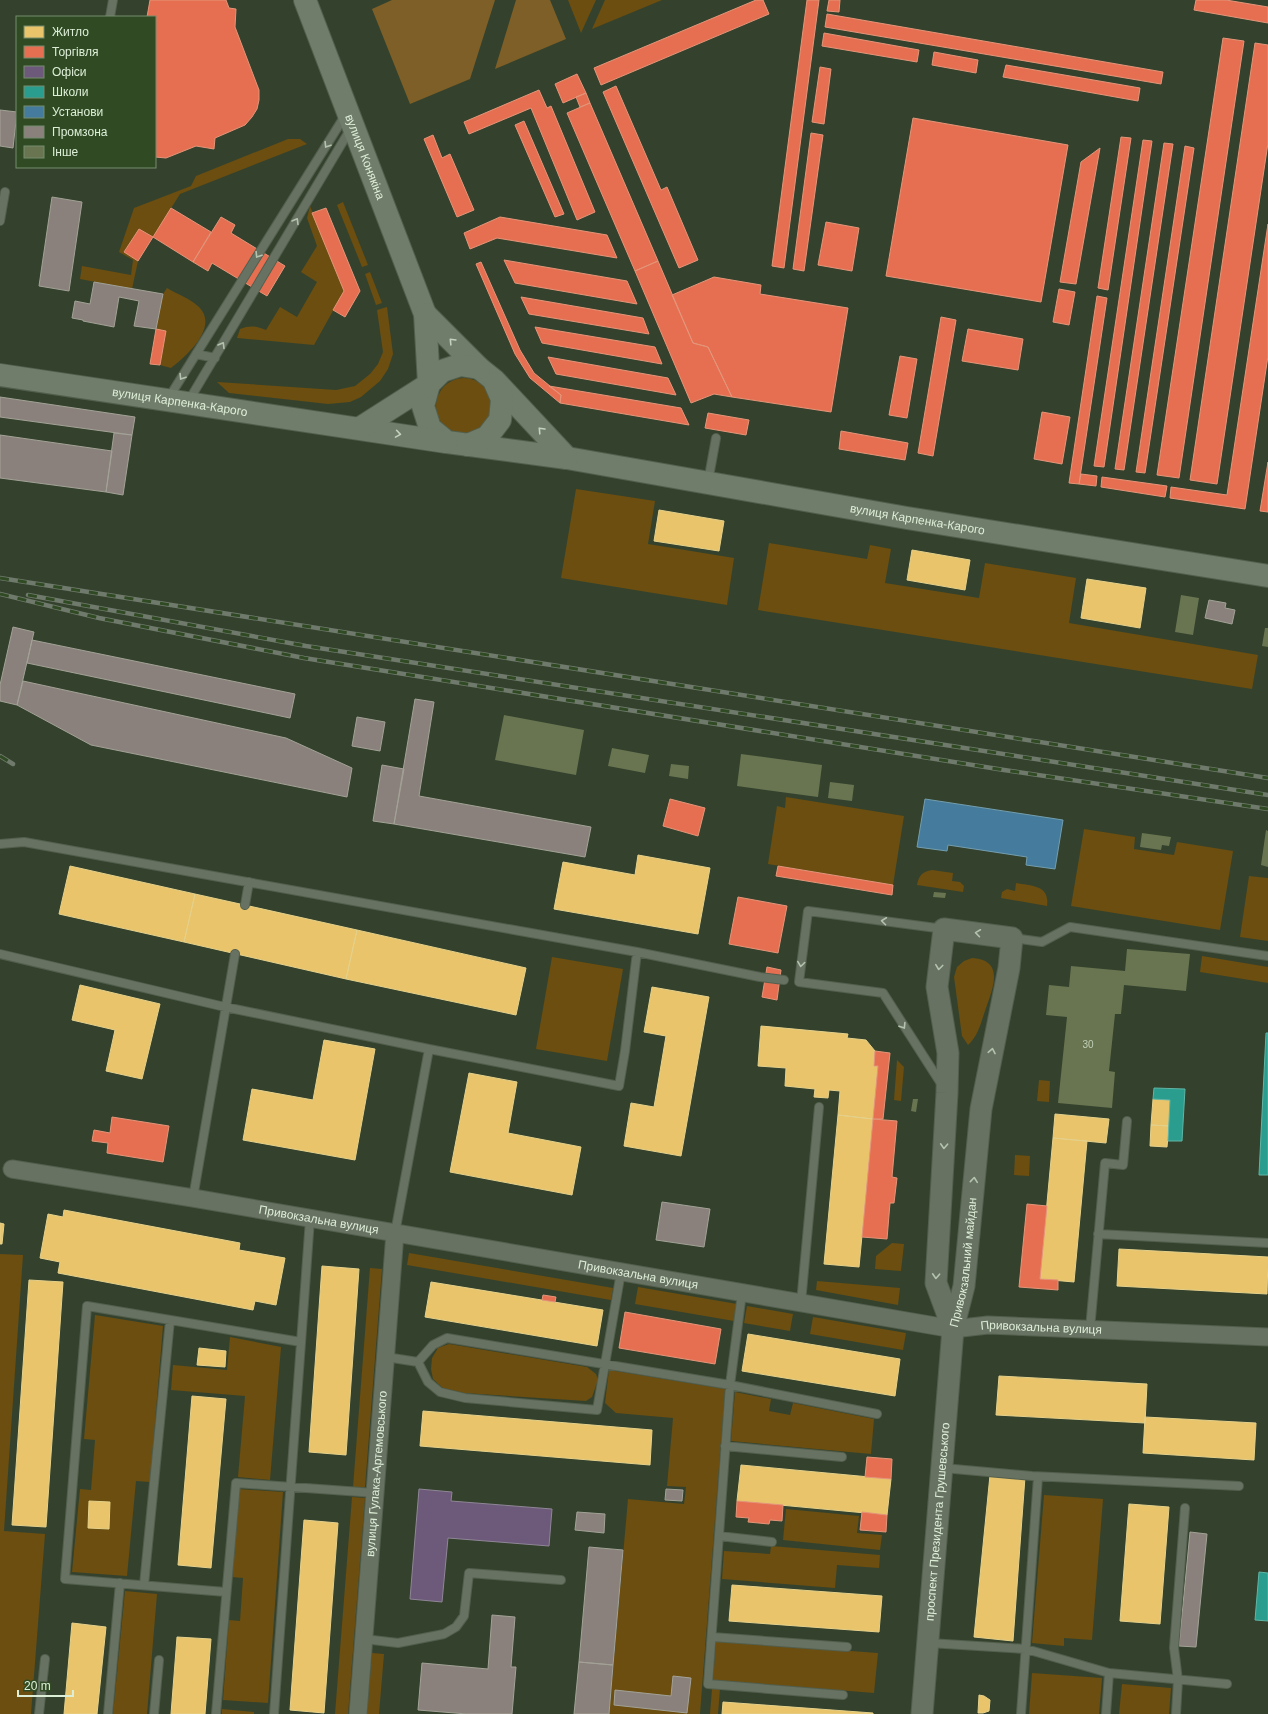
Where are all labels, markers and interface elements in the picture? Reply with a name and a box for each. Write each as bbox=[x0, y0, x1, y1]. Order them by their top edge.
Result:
legend bbox=[16, 16, 156, 168]
text: Житло bbox=[52, 25, 89, 39]
text: Торгівля bbox=[52, 45, 98, 59]
text: Офіси bbox=[52, 65, 87, 79]
text: Школи bbox=[52, 85, 89, 99]
text: Установи bbox=[52, 105, 103, 119]
street label: вулиця Конякіна bbox=[342, 112, 388, 202]
text: Промзона bbox=[52, 125, 108, 139]
one-way arrow bbox=[324, 141, 332, 148]
text: Інше bbox=[52, 145, 79, 159]
one-way arrow bbox=[291, 218, 298, 225]
one-way arrow bbox=[255, 251, 263, 258]
one-way arrow bbox=[449, 338, 457, 346]
one-way arrow bbox=[218, 342, 225, 349]
one-way arrow bbox=[179, 373, 186, 380]
street label: вулиця Карпенка-Карого bbox=[111, 385, 249, 419]
one-way arrow bbox=[538, 427, 546, 435]
one-way arrow bbox=[395, 429, 401, 438]
street label: вулиця Карпенка-Карого bbox=[849, 501, 986, 537]
one-way arrow bbox=[881, 917, 887, 926]
one-way arrow bbox=[975, 929, 981, 938]
one-way arrow bbox=[797, 961, 806, 968]
one-way arrow bbox=[935, 964, 944, 970]
one-way arrow bbox=[899, 1022, 906, 1029]
house number: 30 bbox=[1082, 1039, 1094, 1050]
one-way arrow bbox=[988, 1048, 996, 1054]
one-way arrow bbox=[939, 1143, 948, 1149]
one-way arrow bbox=[970, 1176, 979, 1183]
street label: Привокзальний майдан bbox=[947, 1197, 979, 1329]
street label: Привокзальна вулиця bbox=[258, 1202, 380, 1237]
street label: Привокзальна вулиця bbox=[577, 1258, 699, 1292]
one-way arrow bbox=[932, 1273, 941, 1279]
street label: Привокзальна вулиця bbox=[980, 1318, 1102, 1337]
street label: вулиця Гулака-Артемовського bbox=[363, 1390, 390, 1557]
street label: проспект Президента Грушевського bbox=[923, 1422, 952, 1621]
scale bar bbox=[18, 1672, 73, 1698]
text: 20 m bbox=[24, 1679, 51, 1693]

